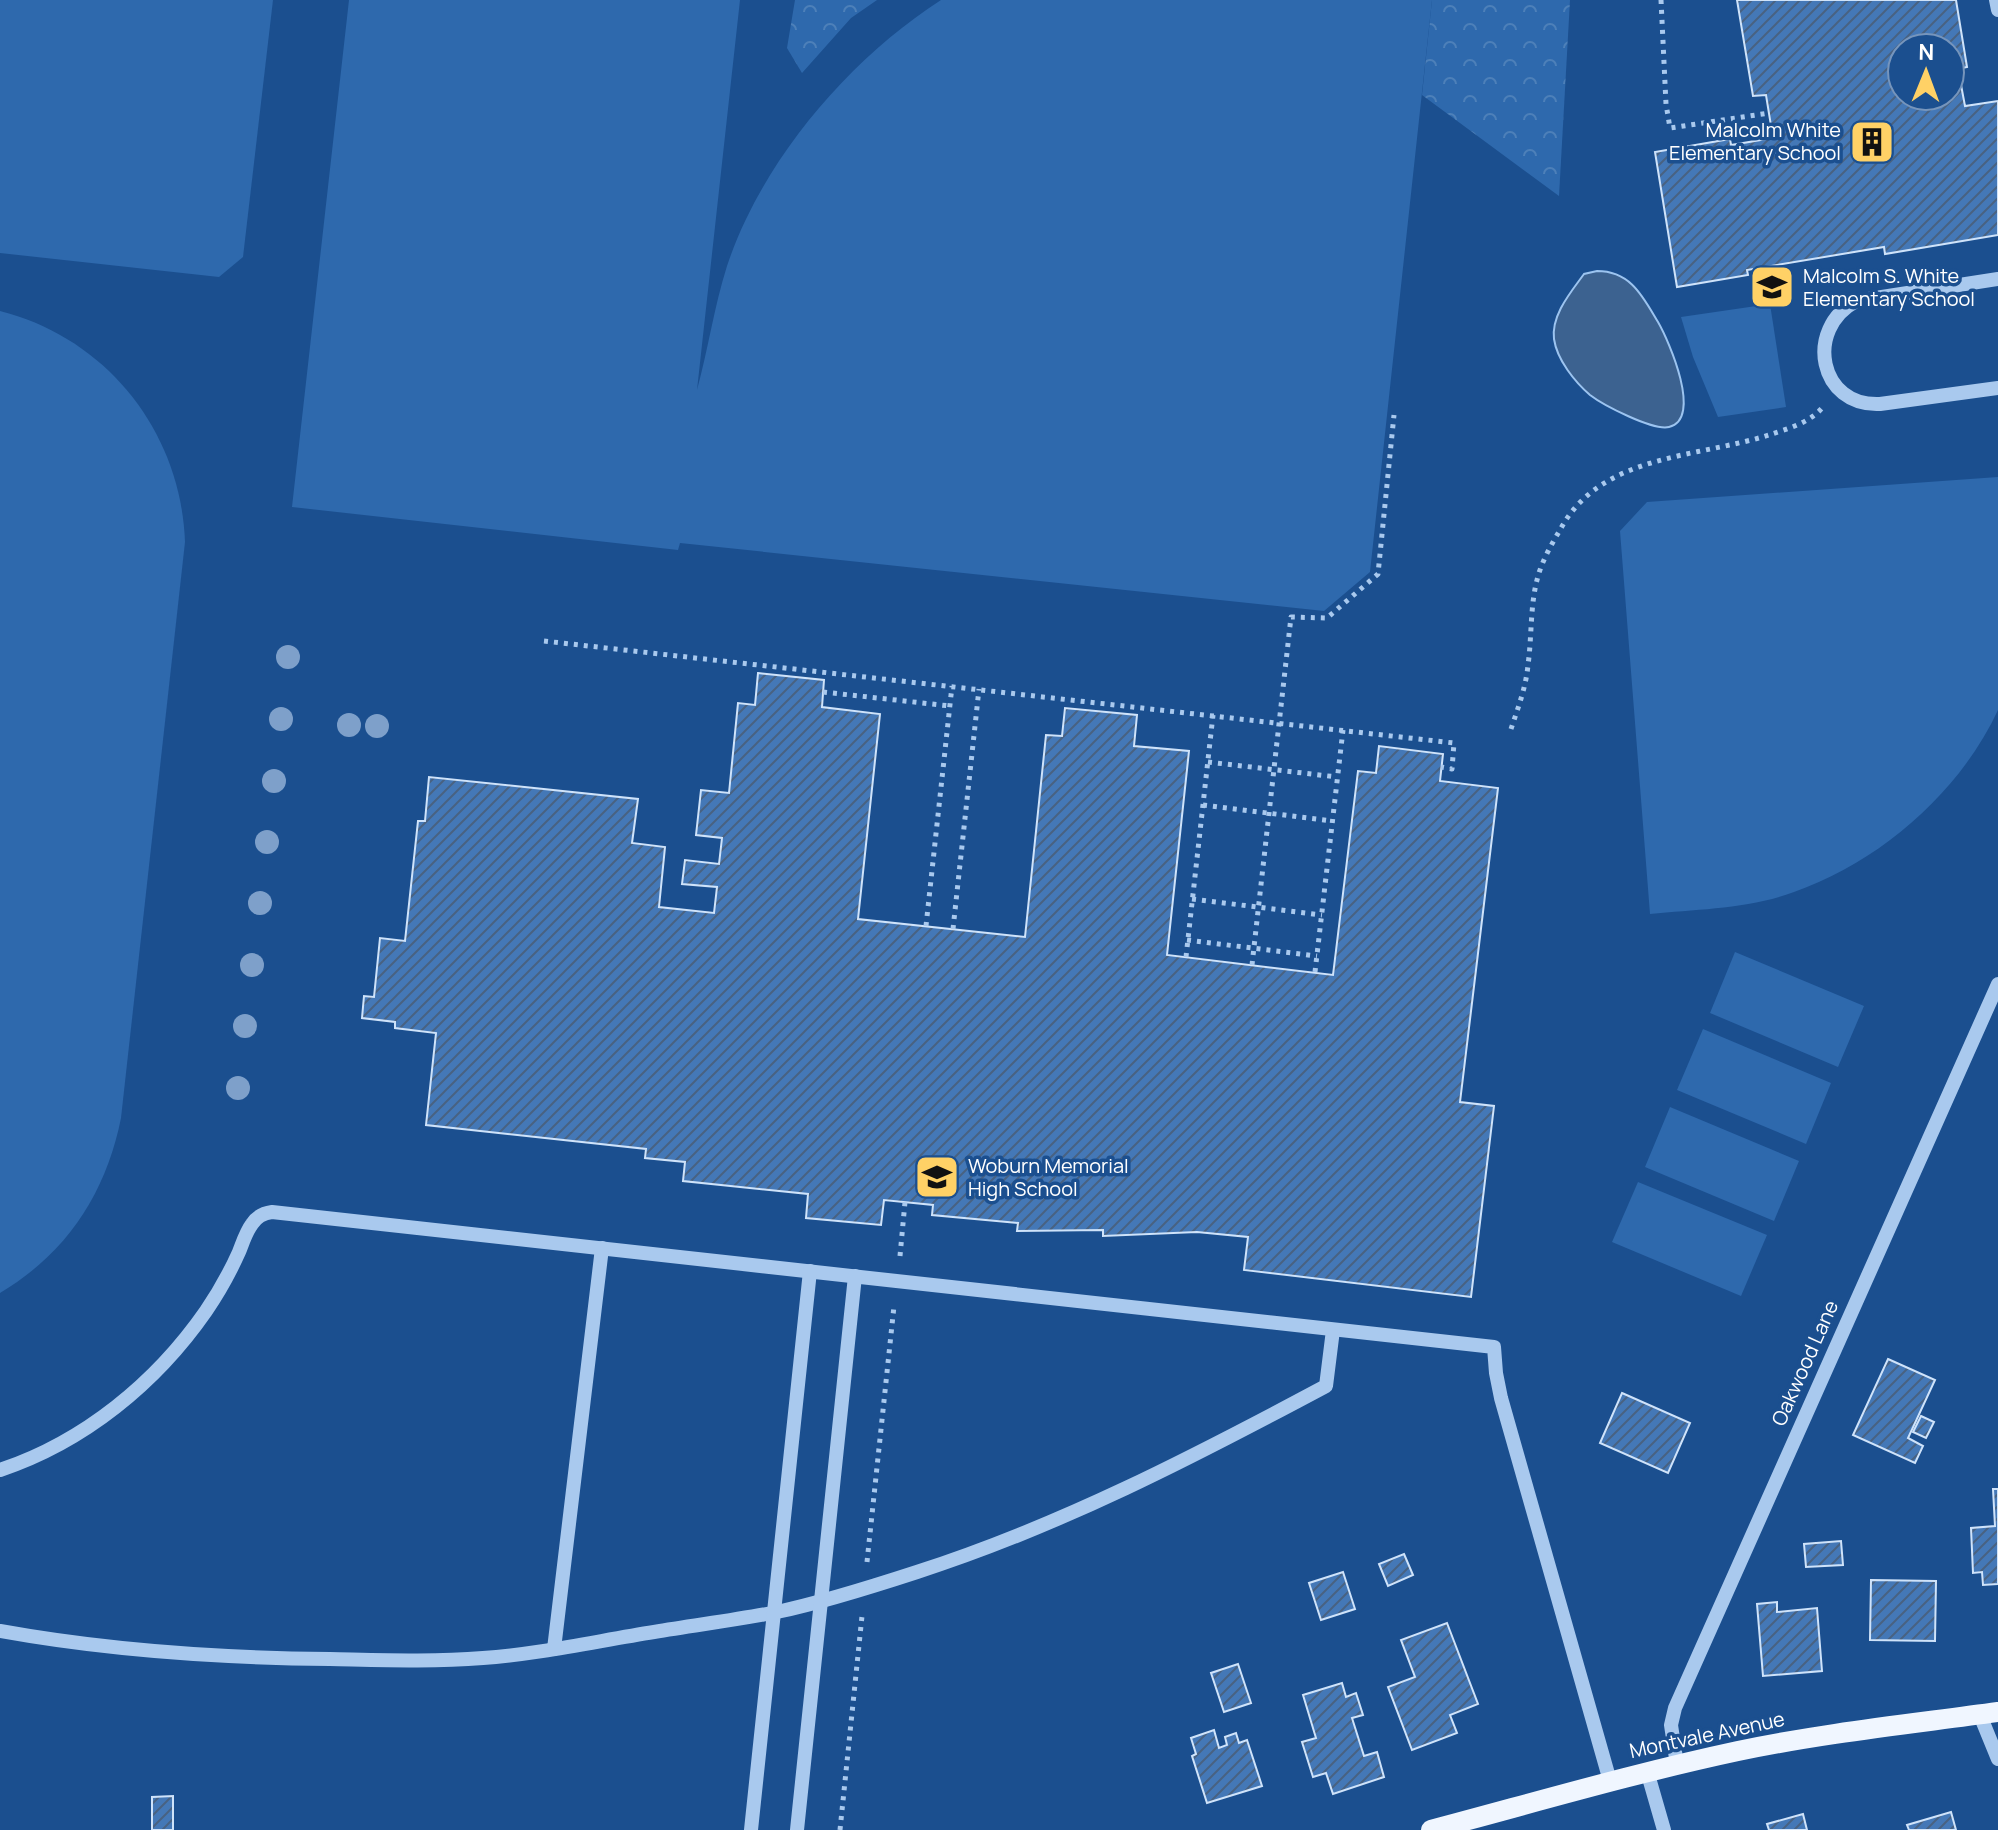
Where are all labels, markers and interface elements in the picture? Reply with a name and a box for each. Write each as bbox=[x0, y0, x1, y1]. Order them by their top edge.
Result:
north arrow bbox=[1886, 32, 1966, 112]
text: N bbox=[1918, 37, 1935, 67]
place label: Malcolm White Elementary School bbox=[1669, 116, 1841, 166]
building icon: Malcolm White Elementary School bbox=[1848, 118, 1896, 166]
place label: Malcolm S. White Elementary School bbox=[1803, 262, 1975, 312]
school or university icon: Malcolm S. White Elementary School bbox=[1748, 263, 1796, 311]
place label: Woburn Memorial High School bbox=[968, 1152, 1129, 1202]
school or university icon: Woburn Memorial High School bbox=[913, 1153, 961, 1201]
street label: Oakwood Lane bbox=[1765, 1296, 1844, 1430]
street label: Montvale Avenue bbox=[1627, 1705, 1787, 1764]

